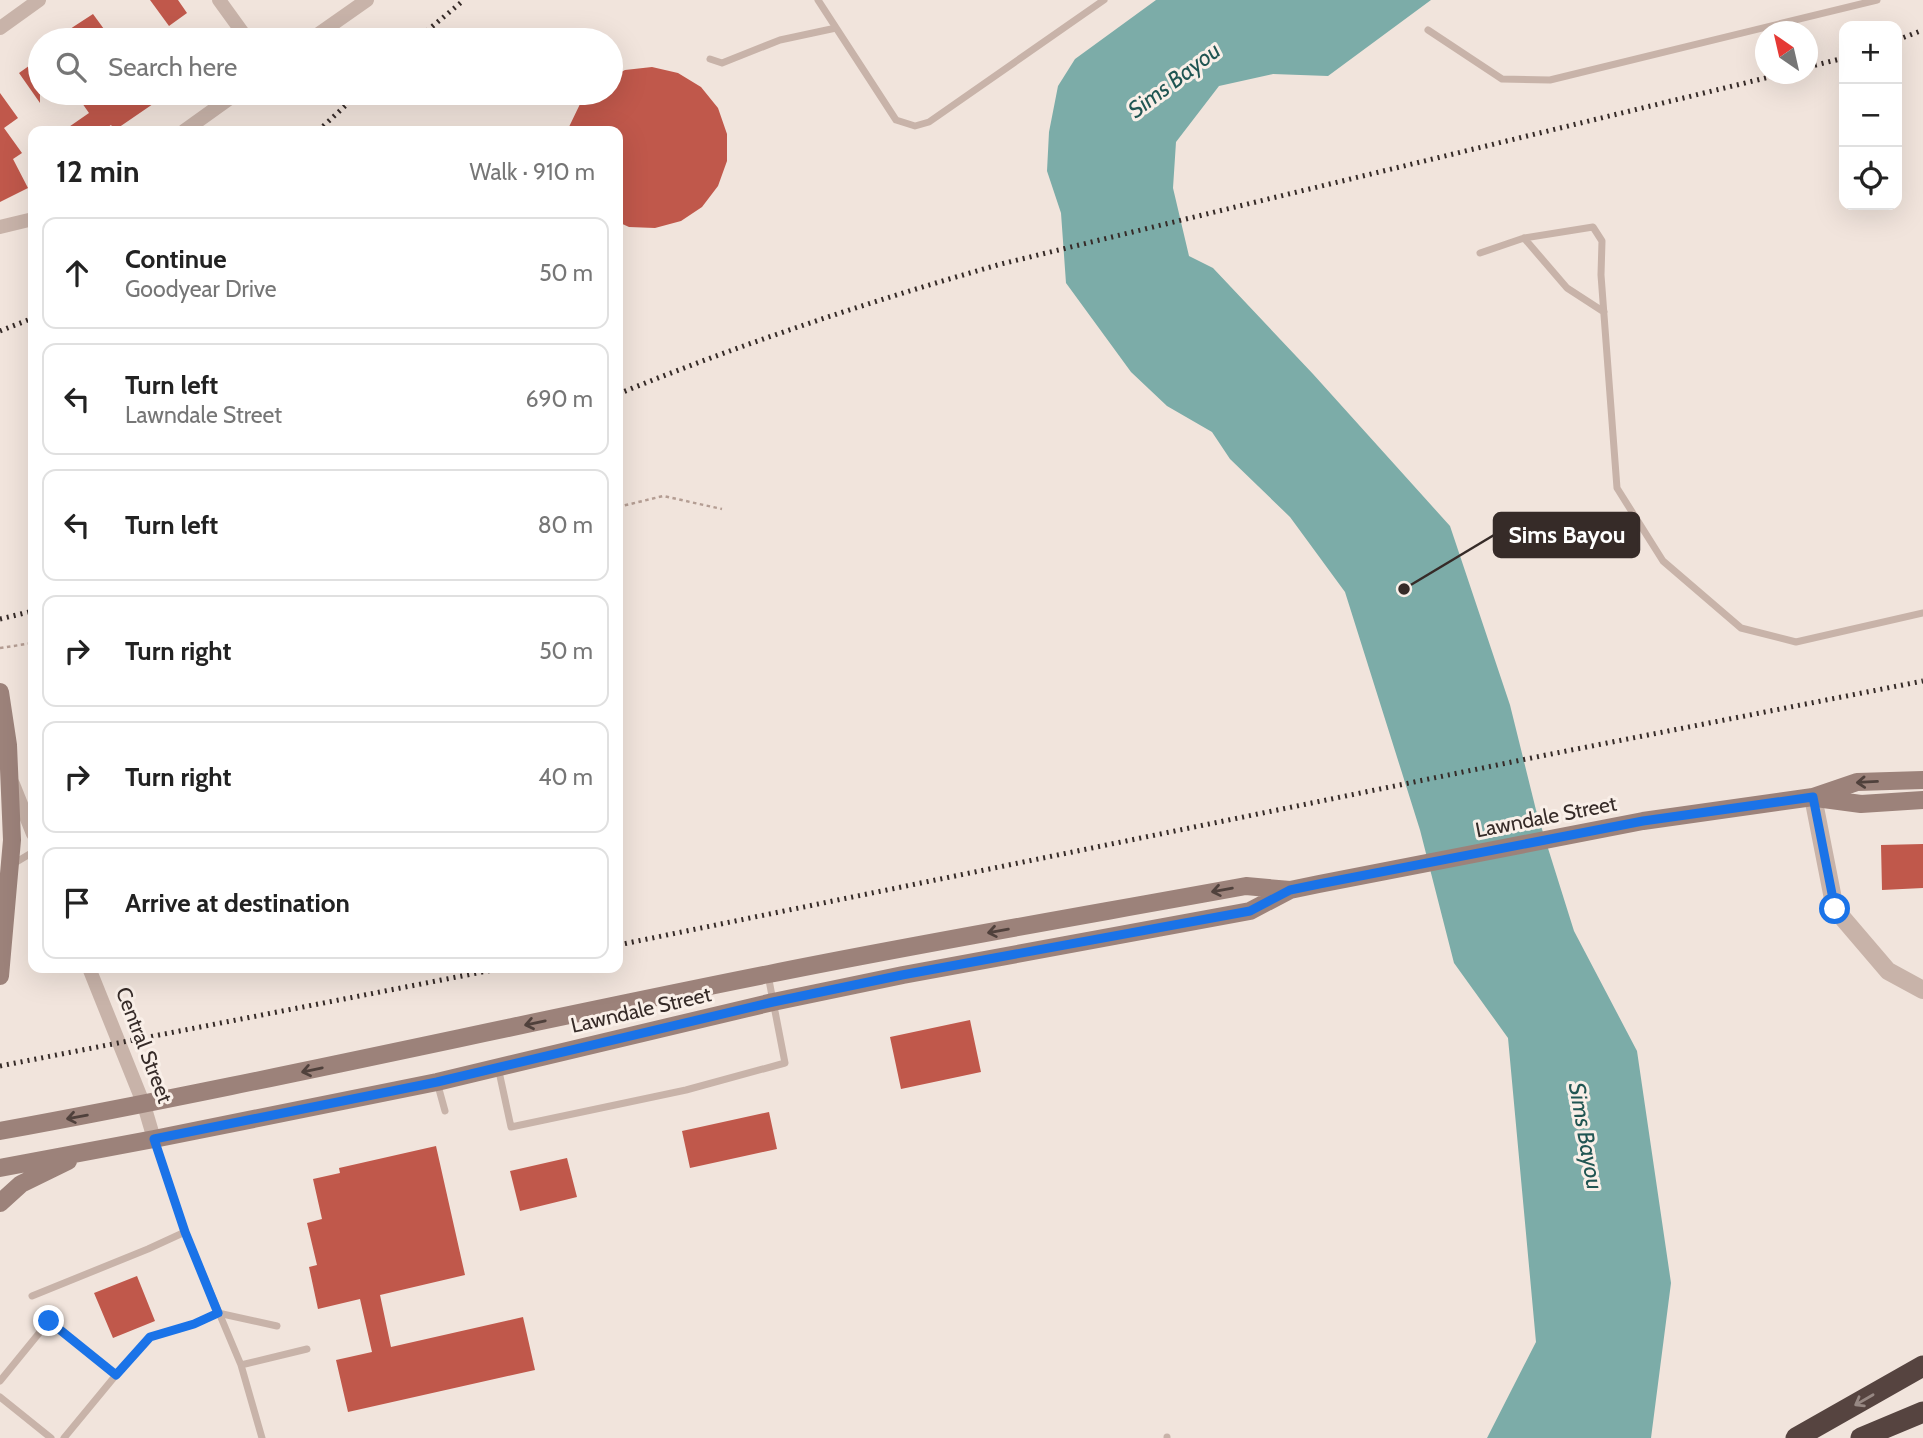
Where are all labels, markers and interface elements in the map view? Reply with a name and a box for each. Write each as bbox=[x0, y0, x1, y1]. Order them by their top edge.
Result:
north arrow bbox=[1755, 21, 1818, 84]
map controls bbox=[1839, 21, 1902, 210]
button: + bbox=[1839, 21, 1902, 84]
search box bbox=[28, 28, 623, 105]
water label: Sims Bayou bbox=[1122, 36, 1226, 124]
icon: search bbox=[52, 48, 90, 86]
text: Search here bbox=[108, 51, 237, 83]
button: − bbox=[1839, 84, 1902, 147]
button: locate bbox=[1839, 147, 1902, 210]
text: 12 min bbox=[56, 153, 140, 190]
text: Walk · 910 m bbox=[470, 158, 595, 186]
text: Continue bbox=[125, 243, 227, 275]
icon: ahead bbox=[58, 254, 96, 292]
text: 50 m bbox=[539, 259, 593, 287]
text: Goodyear Drive bbox=[125, 275, 277, 303]
text: Turn left bbox=[125, 369, 218, 401]
icon: left bbox=[58, 380, 96, 418]
text: 690 m bbox=[525, 385, 593, 413]
text: Lawndale Street bbox=[125, 401, 282, 429]
icon: left bbox=[58, 506, 96, 544]
text: Turn left bbox=[125, 509, 218, 541]
text: 80 m bbox=[538, 511, 593, 539]
callout: Sims Bayou bbox=[1494, 513, 1639, 557]
text: Sims Bayou bbox=[1509, 521, 1625, 549]
icon: right bbox=[58, 632, 96, 670]
text: Turn right bbox=[125, 635, 231, 667]
text: 50 m bbox=[539, 637, 593, 665]
icon: right bbox=[58, 758, 96, 796]
text: Turn right bbox=[125, 761, 231, 793]
text: 40 m bbox=[538, 763, 593, 791]
one-way arrow bbox=[1856, 776, 1878, 789]
street label: Lawndale Street bbox=[1473, 791, 1619, 842]
icon: arrive bbox=[58, 884, 96, 922]
one-way arrow bbox=[1211, 884, 1234, 897]
text: Arrive at destination bbox=[125, 887, 350, 919]
route start bbox=[1819, 893, 1850, 924]
one-way arrow bbox=[987, 925, 1010, 938]
street label: Lawndale Street bbox=[568, 981, 714, 1038]
street label: Central Street bbox=[111, 983, 178, 1106]
one-way arrow bbox=[524, 1017, 547, 1031]
one-way arrow bbox=[301, 1063, 324, 1077]
water label: Sims Bayou bbox=[1563, 1080, 1609, 1192]
one-way arrow bbox=[66, 1111, 89, 1124]
route end bbox=[33, 1305, 64, 1336]
one-way arrow bbox=[1854, 1394, 1875, 1407]

